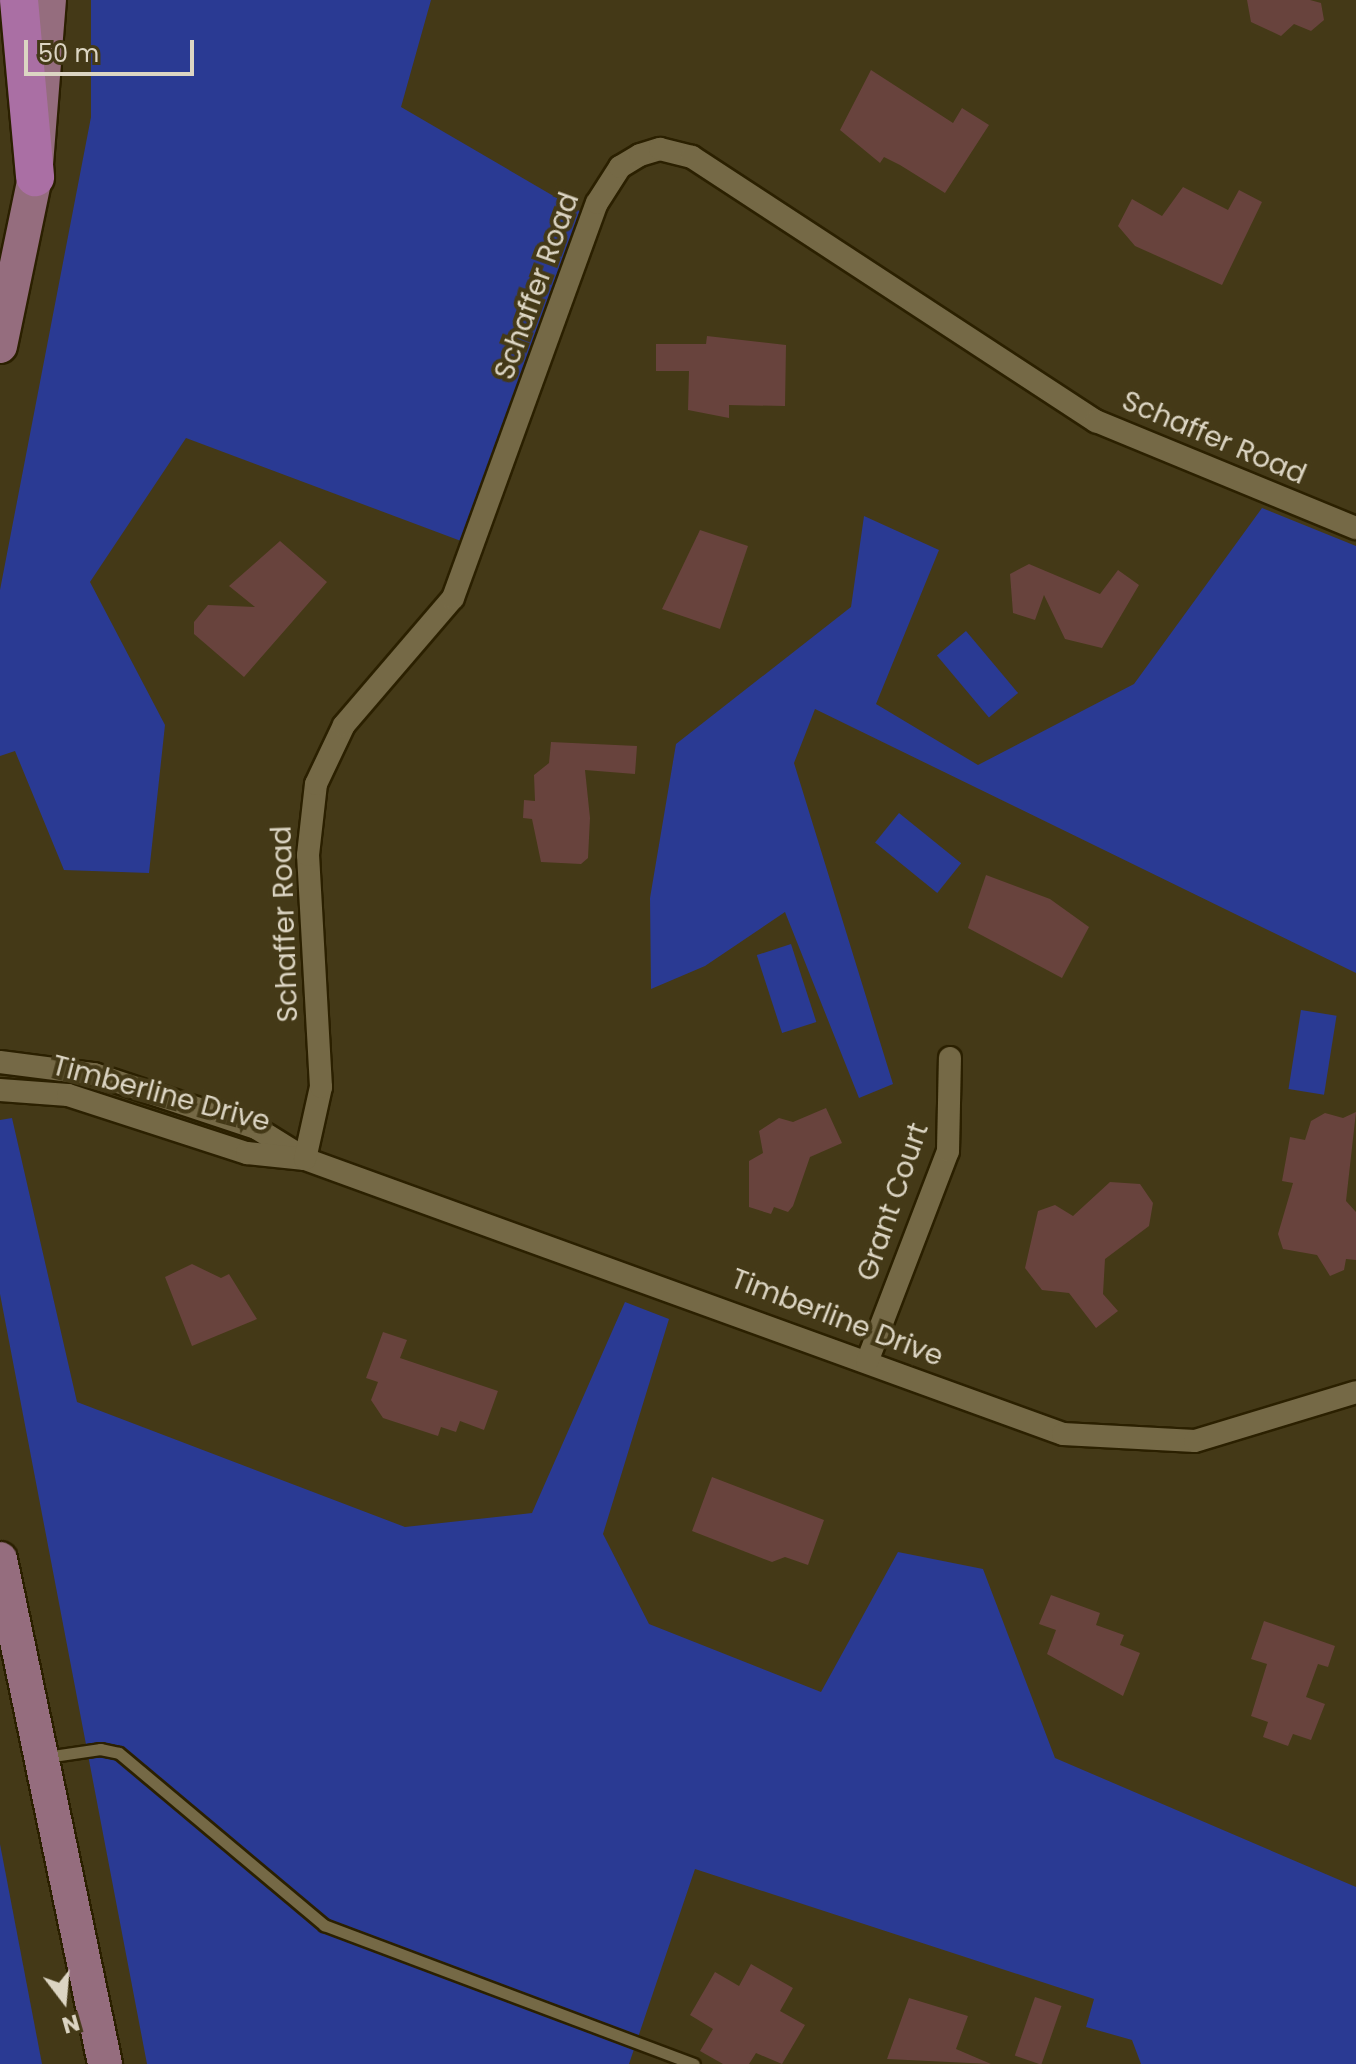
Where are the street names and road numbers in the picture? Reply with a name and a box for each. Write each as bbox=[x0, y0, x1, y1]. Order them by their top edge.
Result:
street label: Schaffer Road bbox=[488, 188, 586, 384]
street label: Schaffer Road bbox=[1117, 384, 1311, 492]
street label: Schaffer Road bbox=[265, 825, 305, 1023]
street label: Timberline Drive bbox=[48, 1049, 274, 1139]
street label: Grant Court bbox=[850, 1119, 936, 1285]
street label: Timberline Drive bbox=[726, 1262, 948, 1374]

